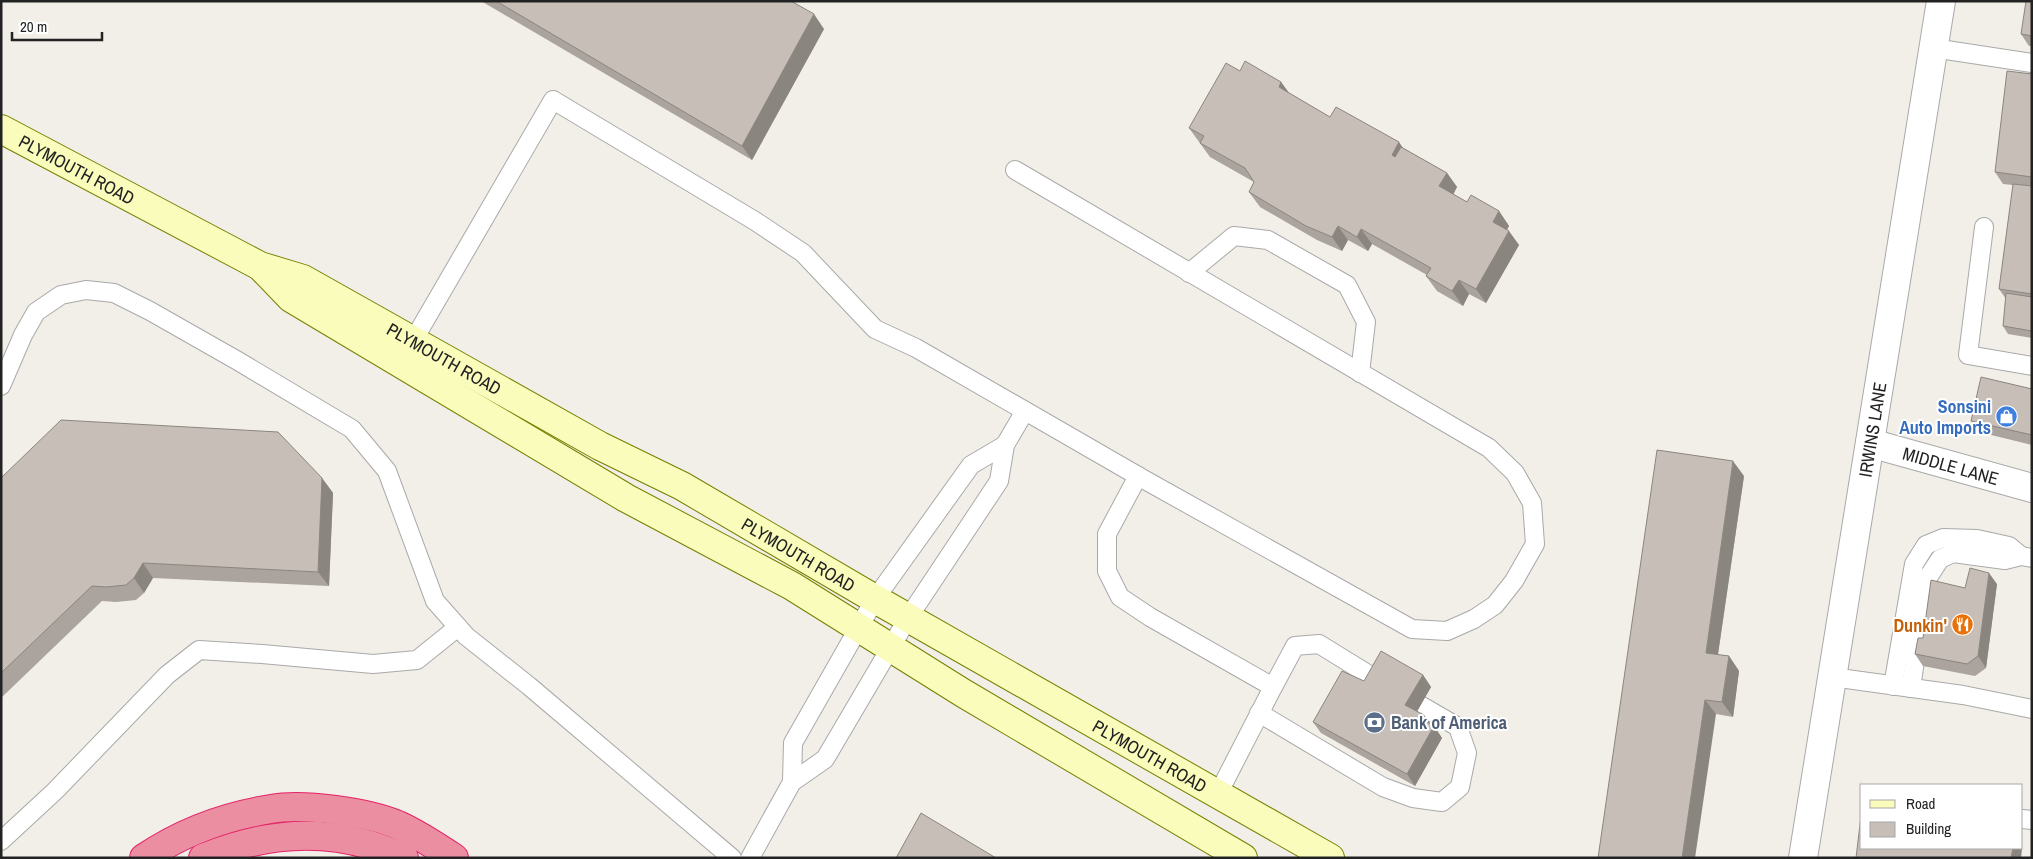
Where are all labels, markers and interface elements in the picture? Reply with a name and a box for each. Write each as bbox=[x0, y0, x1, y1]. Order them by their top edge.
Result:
scale bar bbox=[12, 10, 102, 42]
text: 20 m bbox=[20, 16, 47, 37]
street label: PLYMOUTH ROAD bbox=[15, 128, 139, 210]
street label: PLYMOUTH ROAD bbox=[382, 316, 506, 401]
street label: IRWINS LANE bbox=[1852, 380, 1892, 479]
place label: Sonsini Auto Imports bbox=[1899, 394, 1991, 440]
shop icon: Sonsini Auto Imports bbox=[1995, 404, 2019, 428]
street label: MIDDLE LANE bbox=[1900, 440, 2002, 491]
street label: PLYMOUTH ROAD bbox=[737, 511, 860, 597]
place label: Dunkin' bbox=[1893, 613, 1947, 638]
restaurant icon: Dunkin' bbox=[1951, 613, 1975, 637]
bank icon: Bank of America bbox=[1363, 710, 1387, 734]
place label: Bank of America bbox=[1391, 710, 1508, 735]
street label: PLYMOUTH ROAD bbox=[1088, 713, 1212, 798]
legend bbox=[1860, 784, 2023, 849]
text: Road bbox=[1906, 793, 1935, 814]
text: Building bbox=[1906, 818, 1951, 839]

